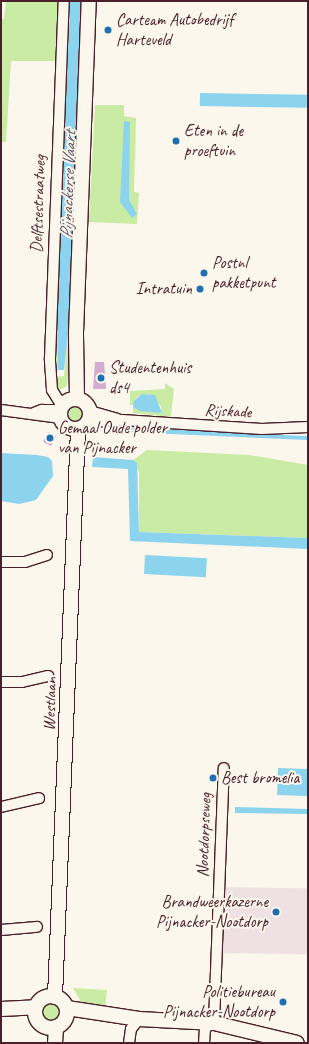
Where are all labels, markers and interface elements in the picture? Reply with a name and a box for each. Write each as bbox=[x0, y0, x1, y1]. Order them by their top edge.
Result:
place label: Carteam Autobedrijf Harteveld bbox=[116, 10, 233, 50]
marker: Carteam Autobedrijf Harteveld bbox=[103, 25, 113, 35]
place label: Eten in de proeftuin bbox=[184, 121, 243, 161]
water label: Pijnackerse Vaart bbox=[55, 131, 81, 239]
marker: Eten in de proeftuin bbox=[171, 136, 181, 146]
street label: Delftsestraatweg bbox=[26, 155, 50, 253]
place label: Postnl pakketpunt bbox=[212, 253, 275, 293]
marker: Postnl pakketpunt bbox=[199, 268, 209, 278]
place label: Intratuin bbox=[136, 279, 192, 299]
marker: Intratuin bbox=[195, 284, 205, 294]
place label: Studentenhuis ds4 bbox=[109, 358, 191, 398]
marker: Studentenhuis ds4 bbox=[96, 373, 106, 383]
street label: Rijskade bbox=[204, 400, 252, 422]
place label: Gemaal Oude polder van Pijnacker bbox=[58, 418, 167, 458]
marker: Gemaal Oude polder van Pijnacker bbox=[45, 433, 55, 443]
street label: Westlaan bbox=[39, 677, 61, 731]
place label: Best bromelia bbox=[221, 768, 299, 788]
marker: Best bromelia bbox=[208, 773, 218, 783]
street label: Nootdorpseweg bbox=[192, 792, 216, 878]
place label: Brandweerkazerne Pijnacker-Nootdorp bbox=[156, 892, 268, 932]
marker: Brandweerkazerne Pijnacker-Nootdorp bbox=[271, 907, 281, 917]
place label: Politiebureau Pijnacker-Nootdorp bbox=[163, 982, 275, 1022]
marker: Politiebureau Pijnacker-Nootdorp bbox=[278, 997, 288, 1007]

